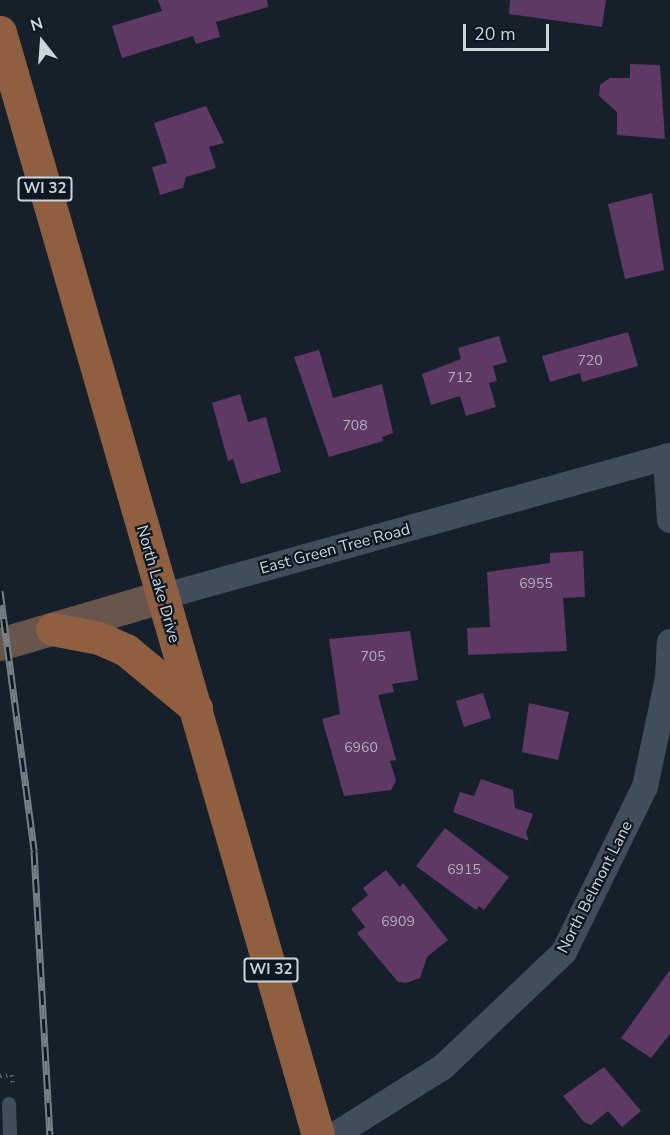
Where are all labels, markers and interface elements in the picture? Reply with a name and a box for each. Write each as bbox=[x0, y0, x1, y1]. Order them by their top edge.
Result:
north arrow bbox=[12, 12, 72, 72]
scale bar bbox=[466, 12, 552, 50]
text: N bbox=[28, 13, 46, 37]
text: 20 m bbox=[474, 22, 516, 46]
road number: WI 32 bbox=[16, 177, 74, 201]
house number: 720 bbox=[577, 353, 603, 369]
house number: 712 bbox=[447, 370, 473, 386]
house number: 708 bbox=[342, 418, 368, 434]
street label: East Green Tree Road bbox=[258, 520, 412, 578]
street label: North Lake Drive bbox=[132, 523, 184, 645]
house number: 6955 bbox=[519, 576, 553, 592]
house number: 705 bbox=[360, 649, 386, 665]
house number: 6960 bbox=[344, 740, 378, 756]
street label: North Belmont Lane bbox=[553, 818, 637, 956]
house number: 6915 bbox=[447, 862, 481, 878]
house number: 6909 bbox=[381, 914, 415, 930]
road number: WI 32 bbox=[242, 958, 300, 982]

